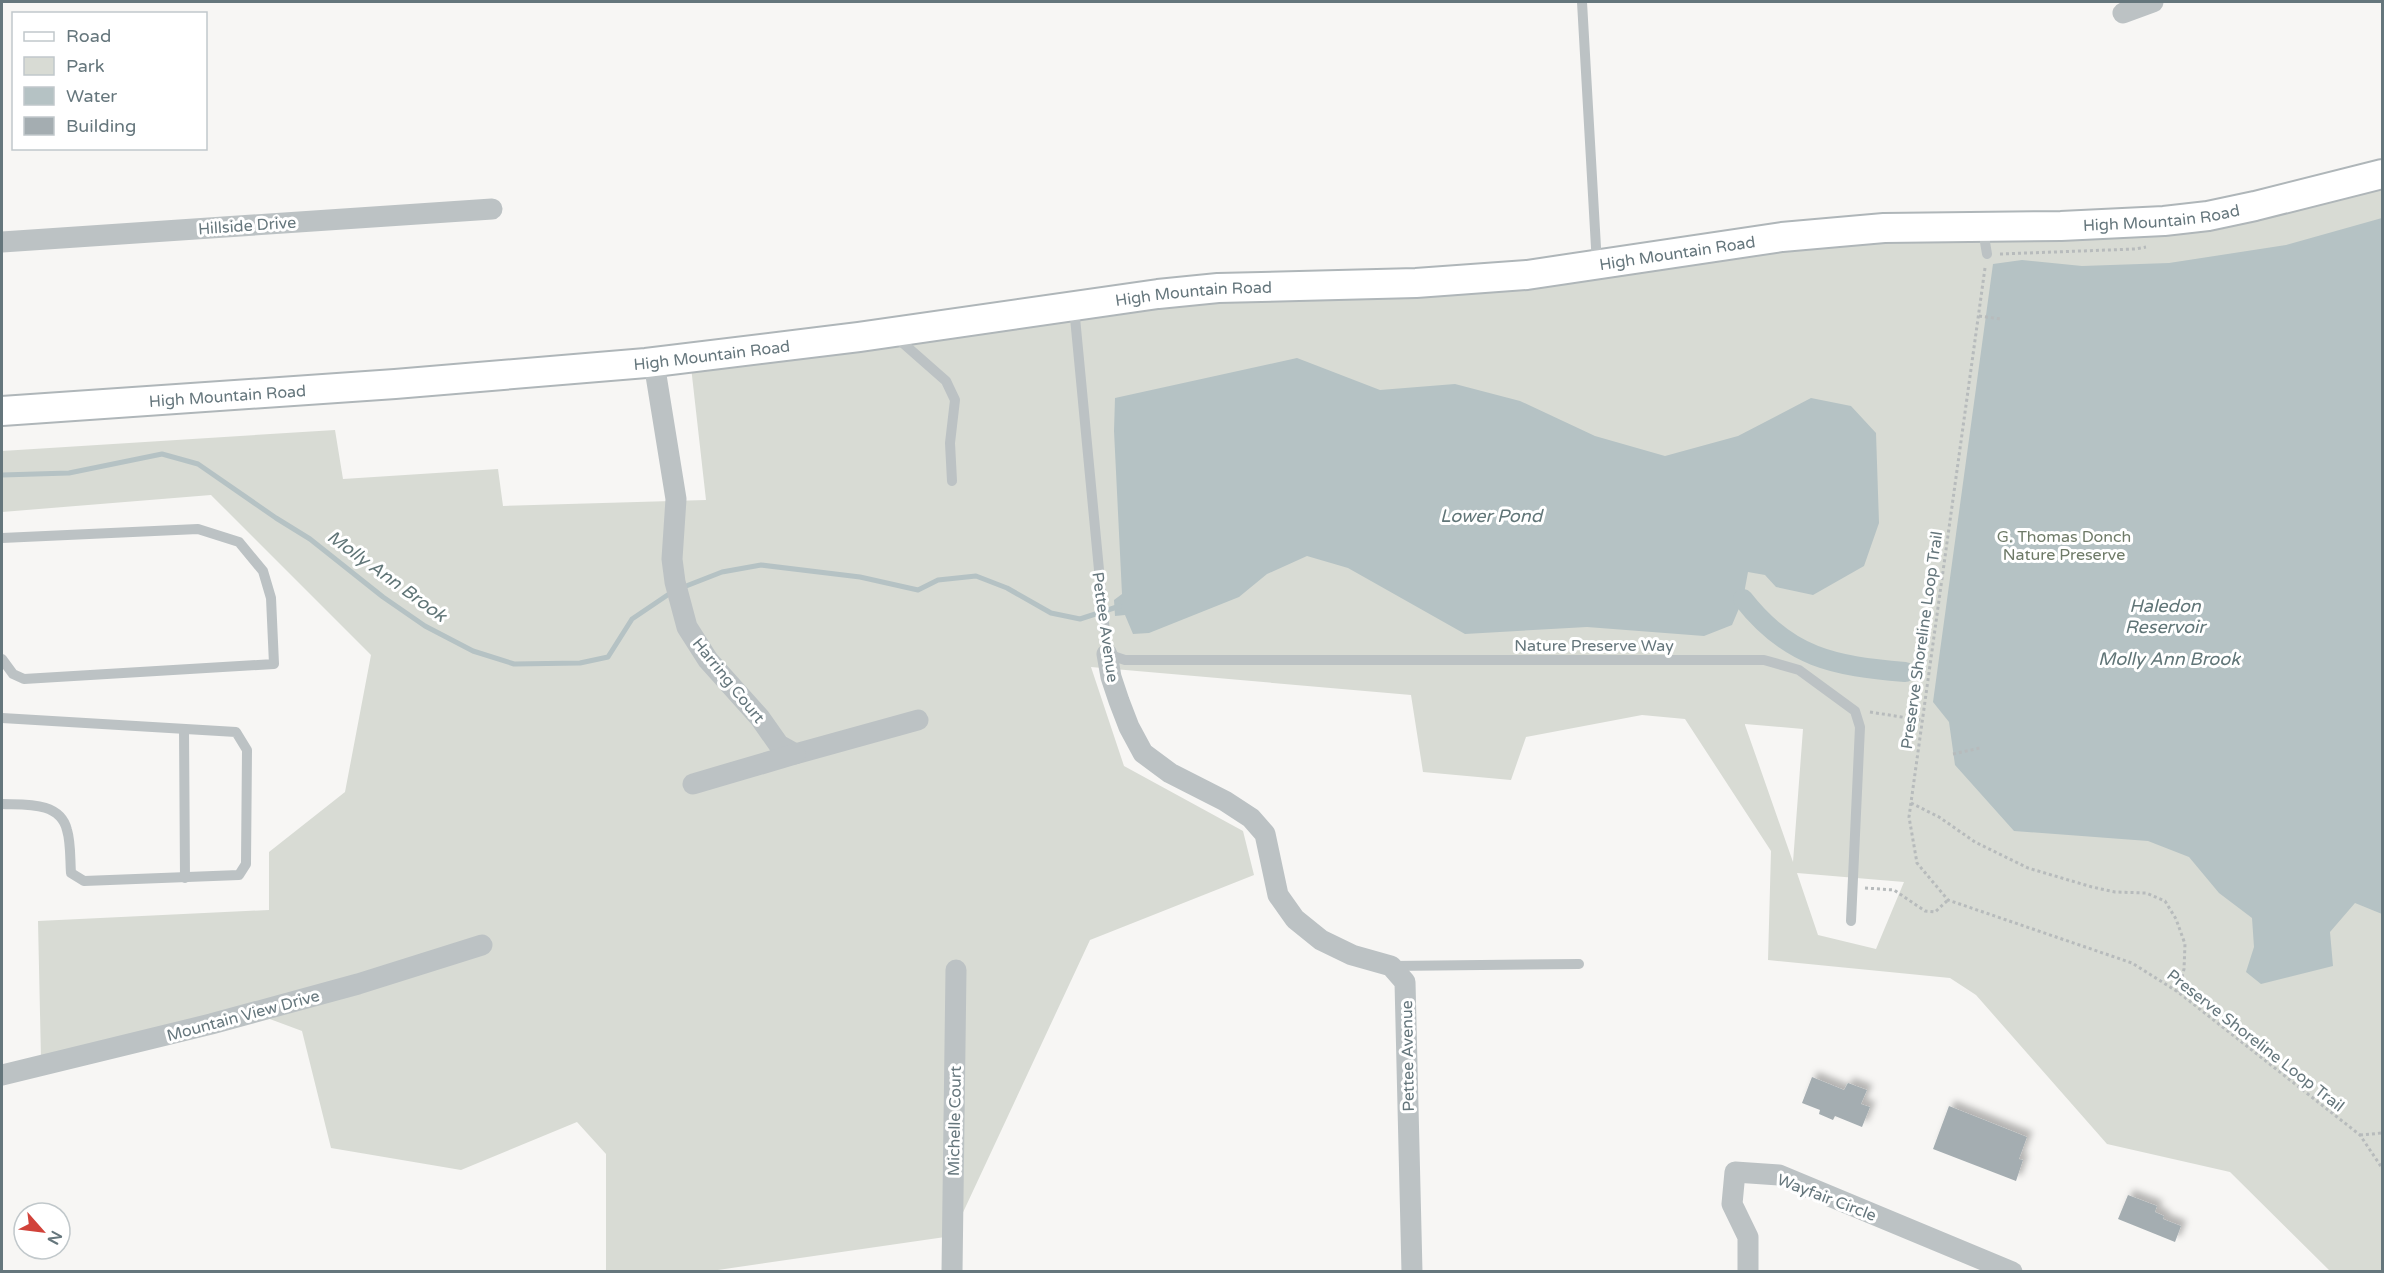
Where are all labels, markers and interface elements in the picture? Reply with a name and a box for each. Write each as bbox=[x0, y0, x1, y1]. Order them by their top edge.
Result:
legend bbox=[12, 12, 207, 150]
text: Road bbox=[66, 25, 111, 47]
text: Park bbox=[66, 55, 105, 77]
text: Water bbox=[66, 85, 117, 107]
text: Building bbox=[66, 115, 136, 137]
street label: High Mountain Road bbox=[2082, 201, 2242, 236]
street label: Hillside Drive bbox=[197, 213, 297, 239]
street label: High Mountain Road bbox=[1598, 232, 1757, 275]
street label: High Mountain Road bbox=[1114, 278, 1272, 311]
street label: High Mountain Road bbox=[633, 337, 791, 375]
street label: High Mountain Road bbox=[148, 381, 307, 412]
water label: Lower Pond bbox=[1440, 505, 1545, 527]
water label: Molly Ann Brook bbox=[323, 525, 452, 627]
park label: G. Thomas Donch Nature Preserve bbox=[1997, 527, 2131, 565]
street label: Preserve Shoreline Loop Trail bbox=[1897, 530, 1947, 750]
street label: Pettee Avenue bbox=[1087, 571, 1123, 684]
water label: Haledon Reservoir bbox=[2125, 595, 2207, 638]
street label: Harring Court bbox=[688, 634, 769, 727]
street label: Nature Preserve Way bbox=[1514, 636, 1674, 656]
water label: Molly Ann Brook bbox=[2098, 648, 2241, 670]
street label: Preserve Shoreline Loop Trail bbox=[2163, 965, 2348, 1116]
street label: Mountain View Drive bbox=[165, 986, 322, 1046]
street label: Pettee Avenue bbox=[1397, 1000, 1419, 1112]
street label: Michelle Court bbox=[944, 1066, 966, 1176]
street label: Wayfair Circle bbox=[1774, 1170, 1879, 1226]
north arrow bbox=[12, 1201, 72, 1261]
text: N bbox=[43, 1227, 66, 1248]

